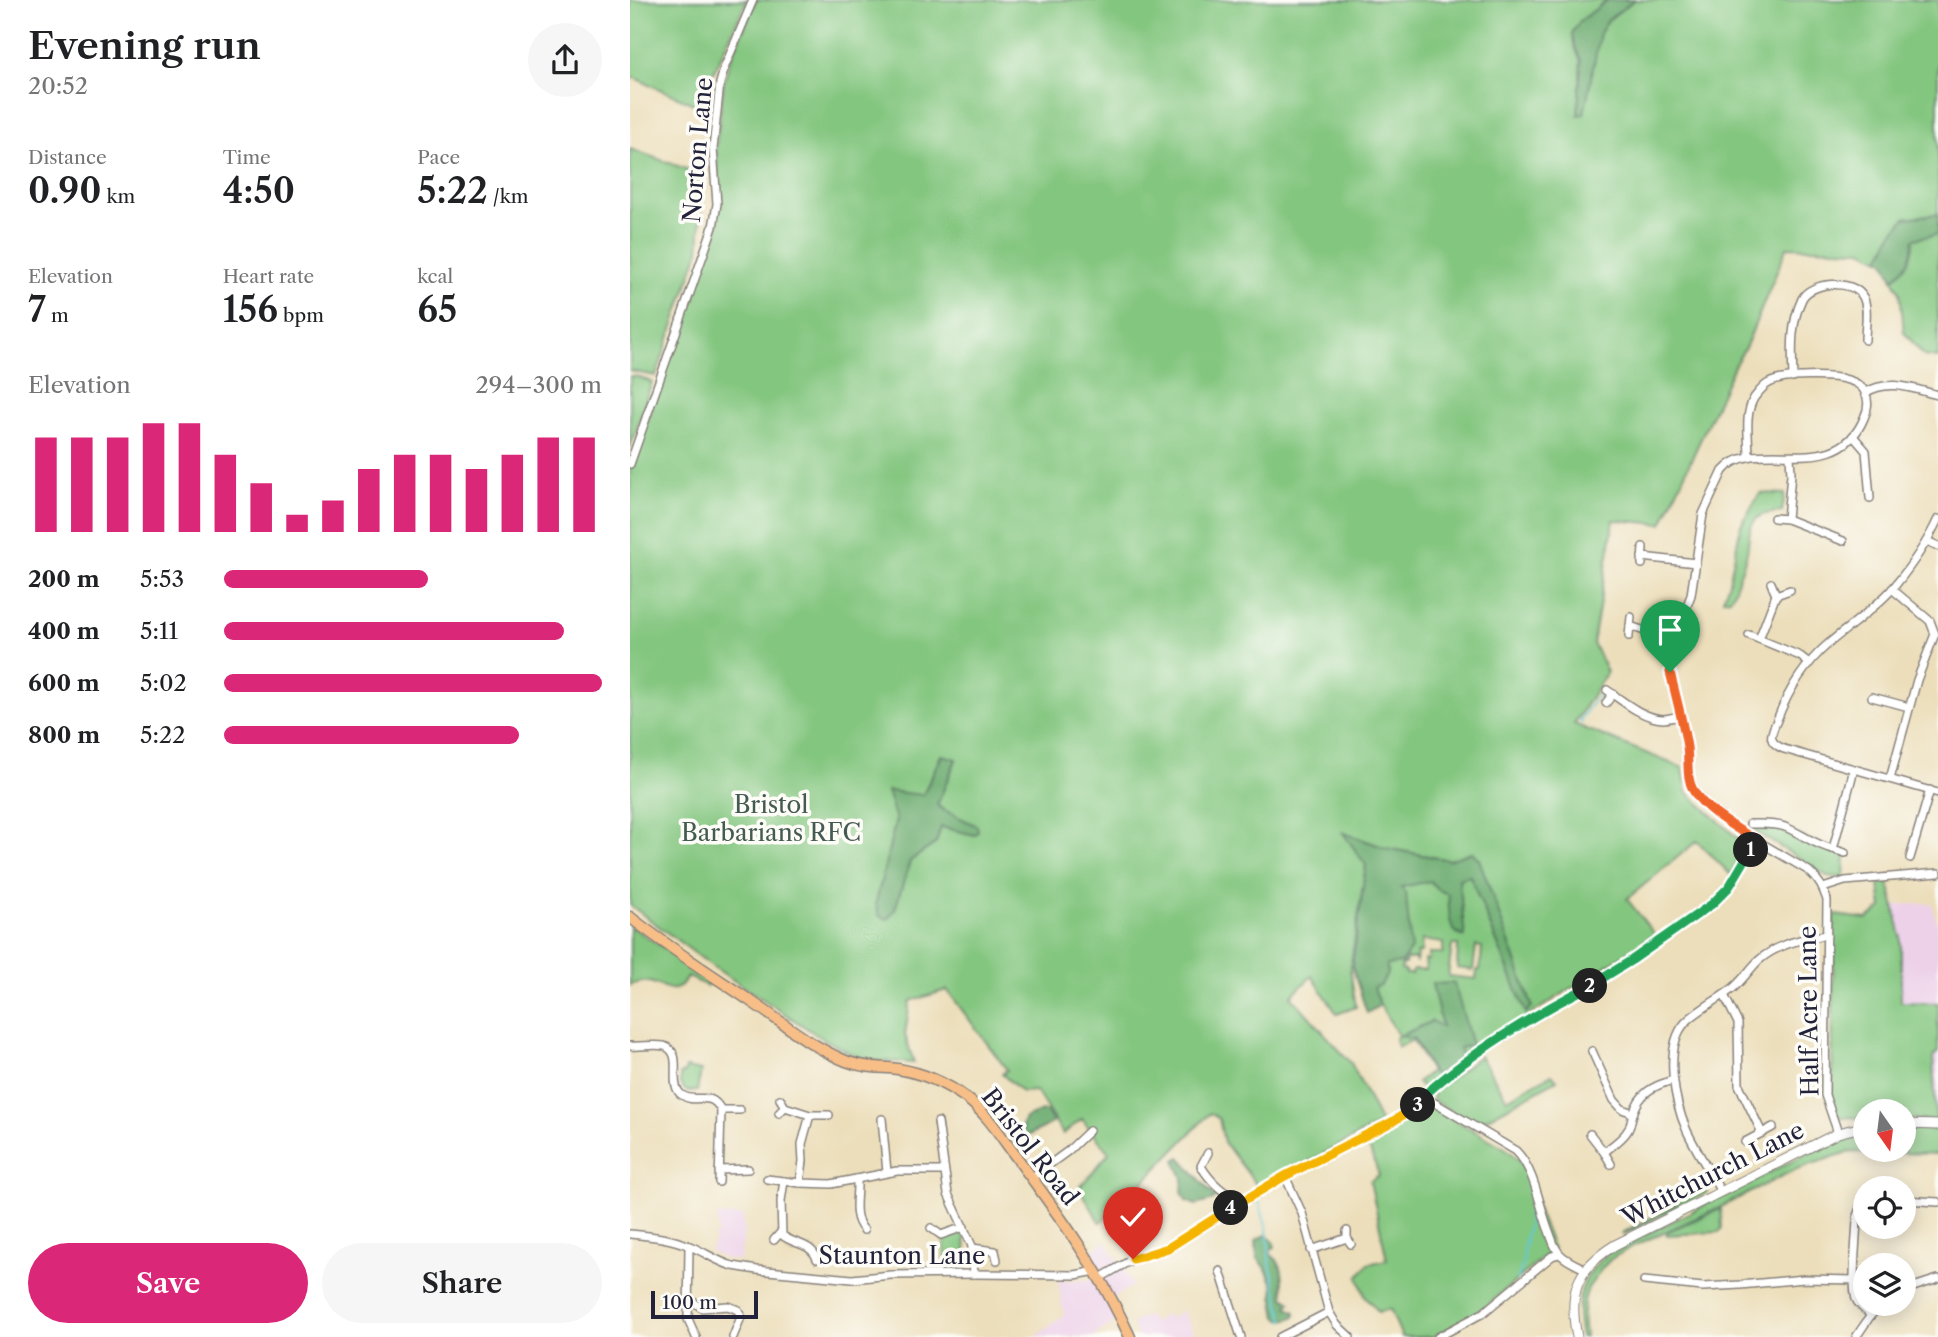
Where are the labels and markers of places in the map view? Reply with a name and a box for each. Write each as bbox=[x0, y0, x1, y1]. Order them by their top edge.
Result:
pin bbox=[1640, 600, 1700, 672]
pin: 1 bbox=[1734, 832, 1768, 868]
pin: 2 bbox=[1572, 968, 1608, 1004]
pin: 3 bbox=[1400, 1088, 1436, 1122]
pin bbox=[1103, 1187, 1163, 1259]
pin: 4 bbox=[1214, 1190, 1248, 1226]

